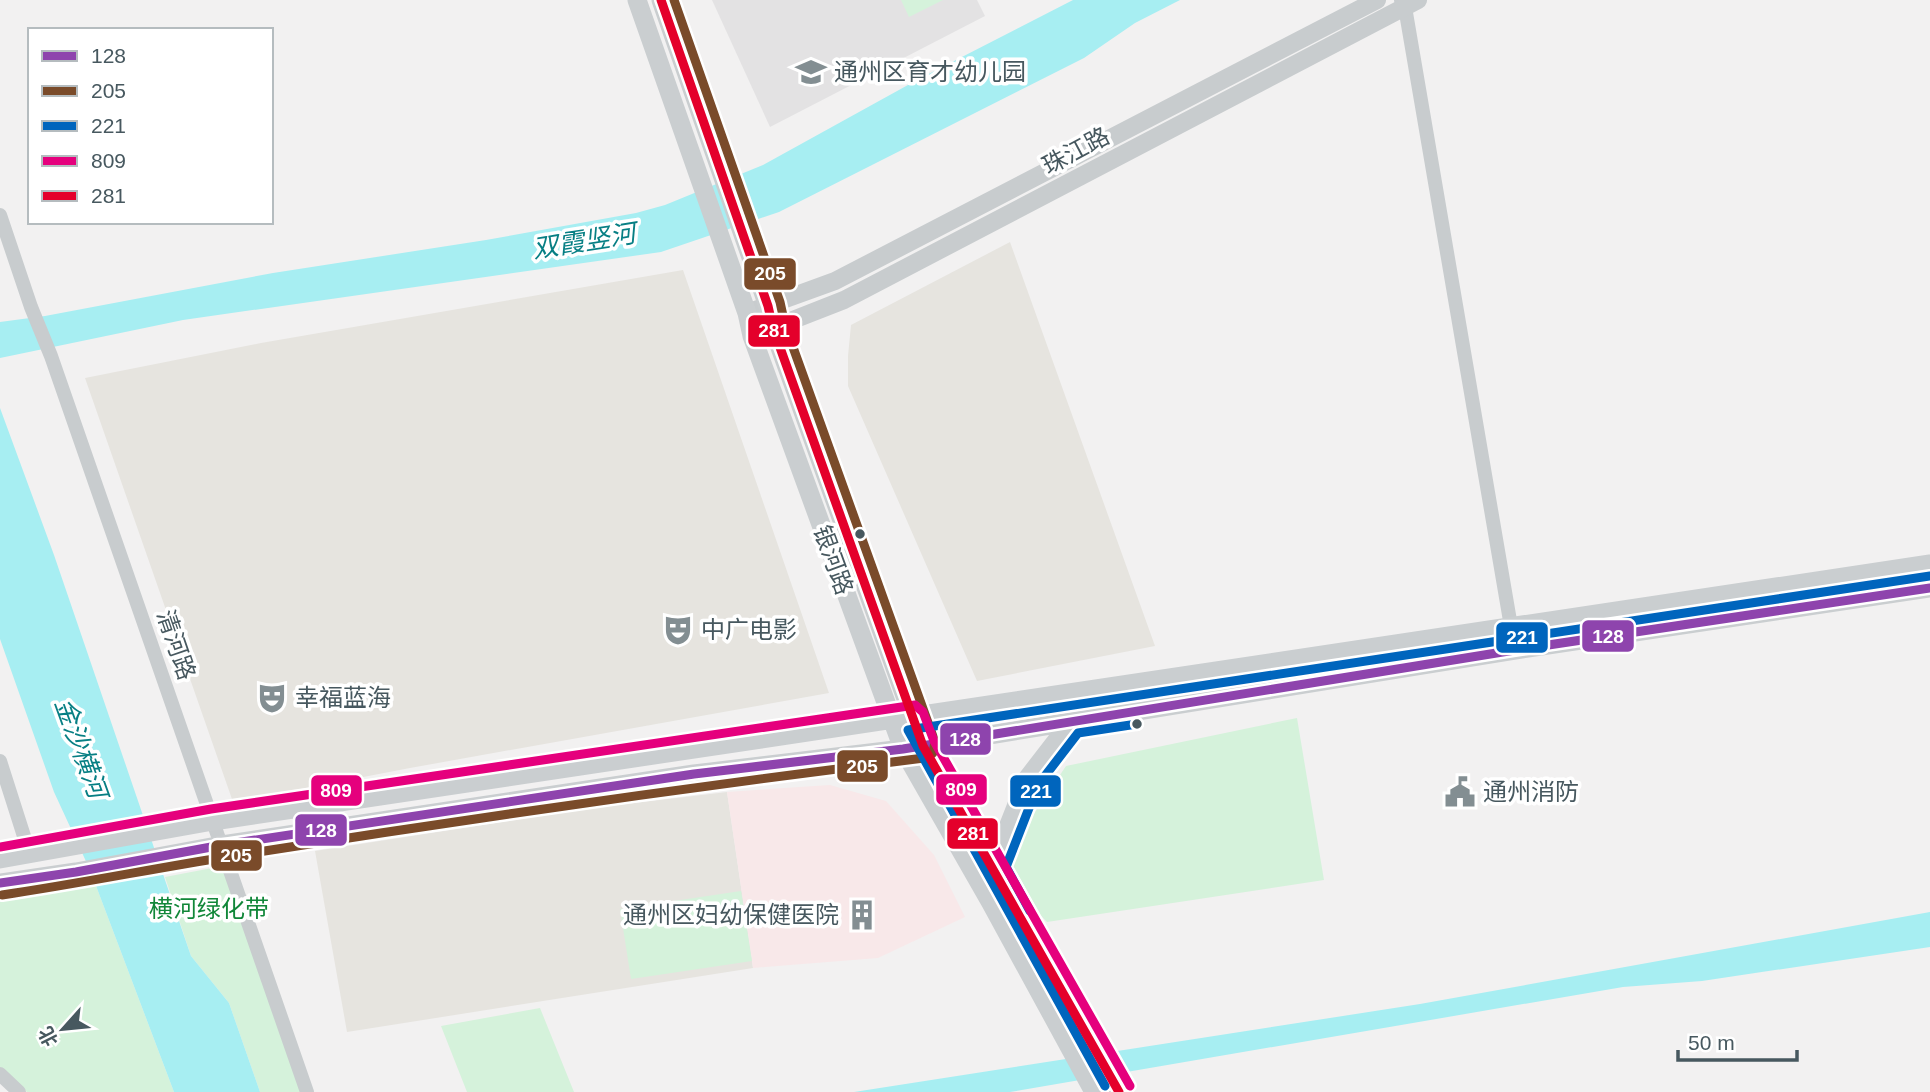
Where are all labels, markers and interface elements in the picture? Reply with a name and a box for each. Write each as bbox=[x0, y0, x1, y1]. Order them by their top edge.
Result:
legend bbox=[28, 28, 273, 224]
text: 128 bbox=[91, 44, 126, 67]
school or university icon: 通州区育才幼儿园 bbox=[794, 55, 828, 89]
place label: 通州区育才幼儿园 bbox=[834, 58, 1026, 85]
text: 205 bbox=[91, 79, 126, 102]
text: 221 bbox=[91, 114, 126, 137]
street label: 珠江路 bbox=[1038, 122, 1114, 179]
text: 809 bbox=[91, 149, 126, 172]
text: 281 bbox=[91, 184, 126, 207]
water label: 双霞竖河 bbox=[530, 217, 643, 264]
line badge: 205 bbox=[743, 257, 797, 291]
text: 205 bbox=[754, 263, 786, 284]
line badge: 281 bbox=[747, 314, 801, 348]
text: 281 bbox=[758, 320, 790, 341]
street label: 银河路 bbox=[808, 521, 858, 598]
unlabelled marker bbox=[853, 527, 867, 541]
street label: 清河路 bbox=[152, 606, 201, 683]
theatre icon: 中广电影 bbox=[661, 613, 695, 647]
place label: 中广电影 bbox=[701, 616, 797, 643]
line badge: 128 bbox=[1581, 619, 1635, 653]
line badge: 221 bbox=[1495, 621, 1549, 654]
text: 128 bbox=[1592, 626, 1624, 647]
text: 221 bbox=[1506, 627, 1538, 648]
theatre icon: 幸福蓝海 bbox=[255, 681, 289, 715]
place label: 幸福蓝海 bbox=[295, 684, 391, 711]
water label: 金沙横河 bbox=[49, 694, 115, 807]
unlabelled marker bbox=[1130, 717, 1144, 731]
line badge: 128 bbox=[939, 722, 992, 756]
text: 128 bbox=[949, 729, 981, 750]
line badge: 205 bbox=[836, 749, 889, 783]
text: 205 bbox=[846, 756, 878, 777]
line badge: 809 bbox=[935, 773, 988, 806]
line badge: 809 bbox=[310, 774, 363, 807]
line badge: 221 bbox=[1009, 774, 1062, 808]
public building icon: 通州消防 bbox=[1443, 775, 1477, 809]
place label: 通州消防 bbox=[1483, 778, 1579, 805]
text: 809 bbox=[945, 779, 977, 800]
text: 809 bbox=[320, 780, 352, 801]
text: 221 bbox=[1020, 781, 1052, 802]
line badge: 128 bbox=[294, 813, 348, 847]
line badge: 281 bbox=[946, 817, 999, 850]
text: 128 bbox=[305, 820, 337, 841]
text: 281 bbox=[957, 823, 989, 844]
line badge: 205 bbox=[210, 839, 263, 872]
text: 205 bbox=[220, 845, 252, 866]
park label: 横河绿化带 bbox=[149, 895, 269, 922]
building icon: 通州区妇幼保健医院 bbox=[845, 898, 879, 932]
place label: 通州区妇幼保健医院 bbox=[623, 901, 839, 928]
north arrow bbox=[28, 994, 98, 1064]
scale bar bbox=[1678, 1018, 1797, 1062]
text: 北 bbox=[35, 1023, 62, 1050]
text: 50 m bbox=[1688, 1031, 1735, 1054]

